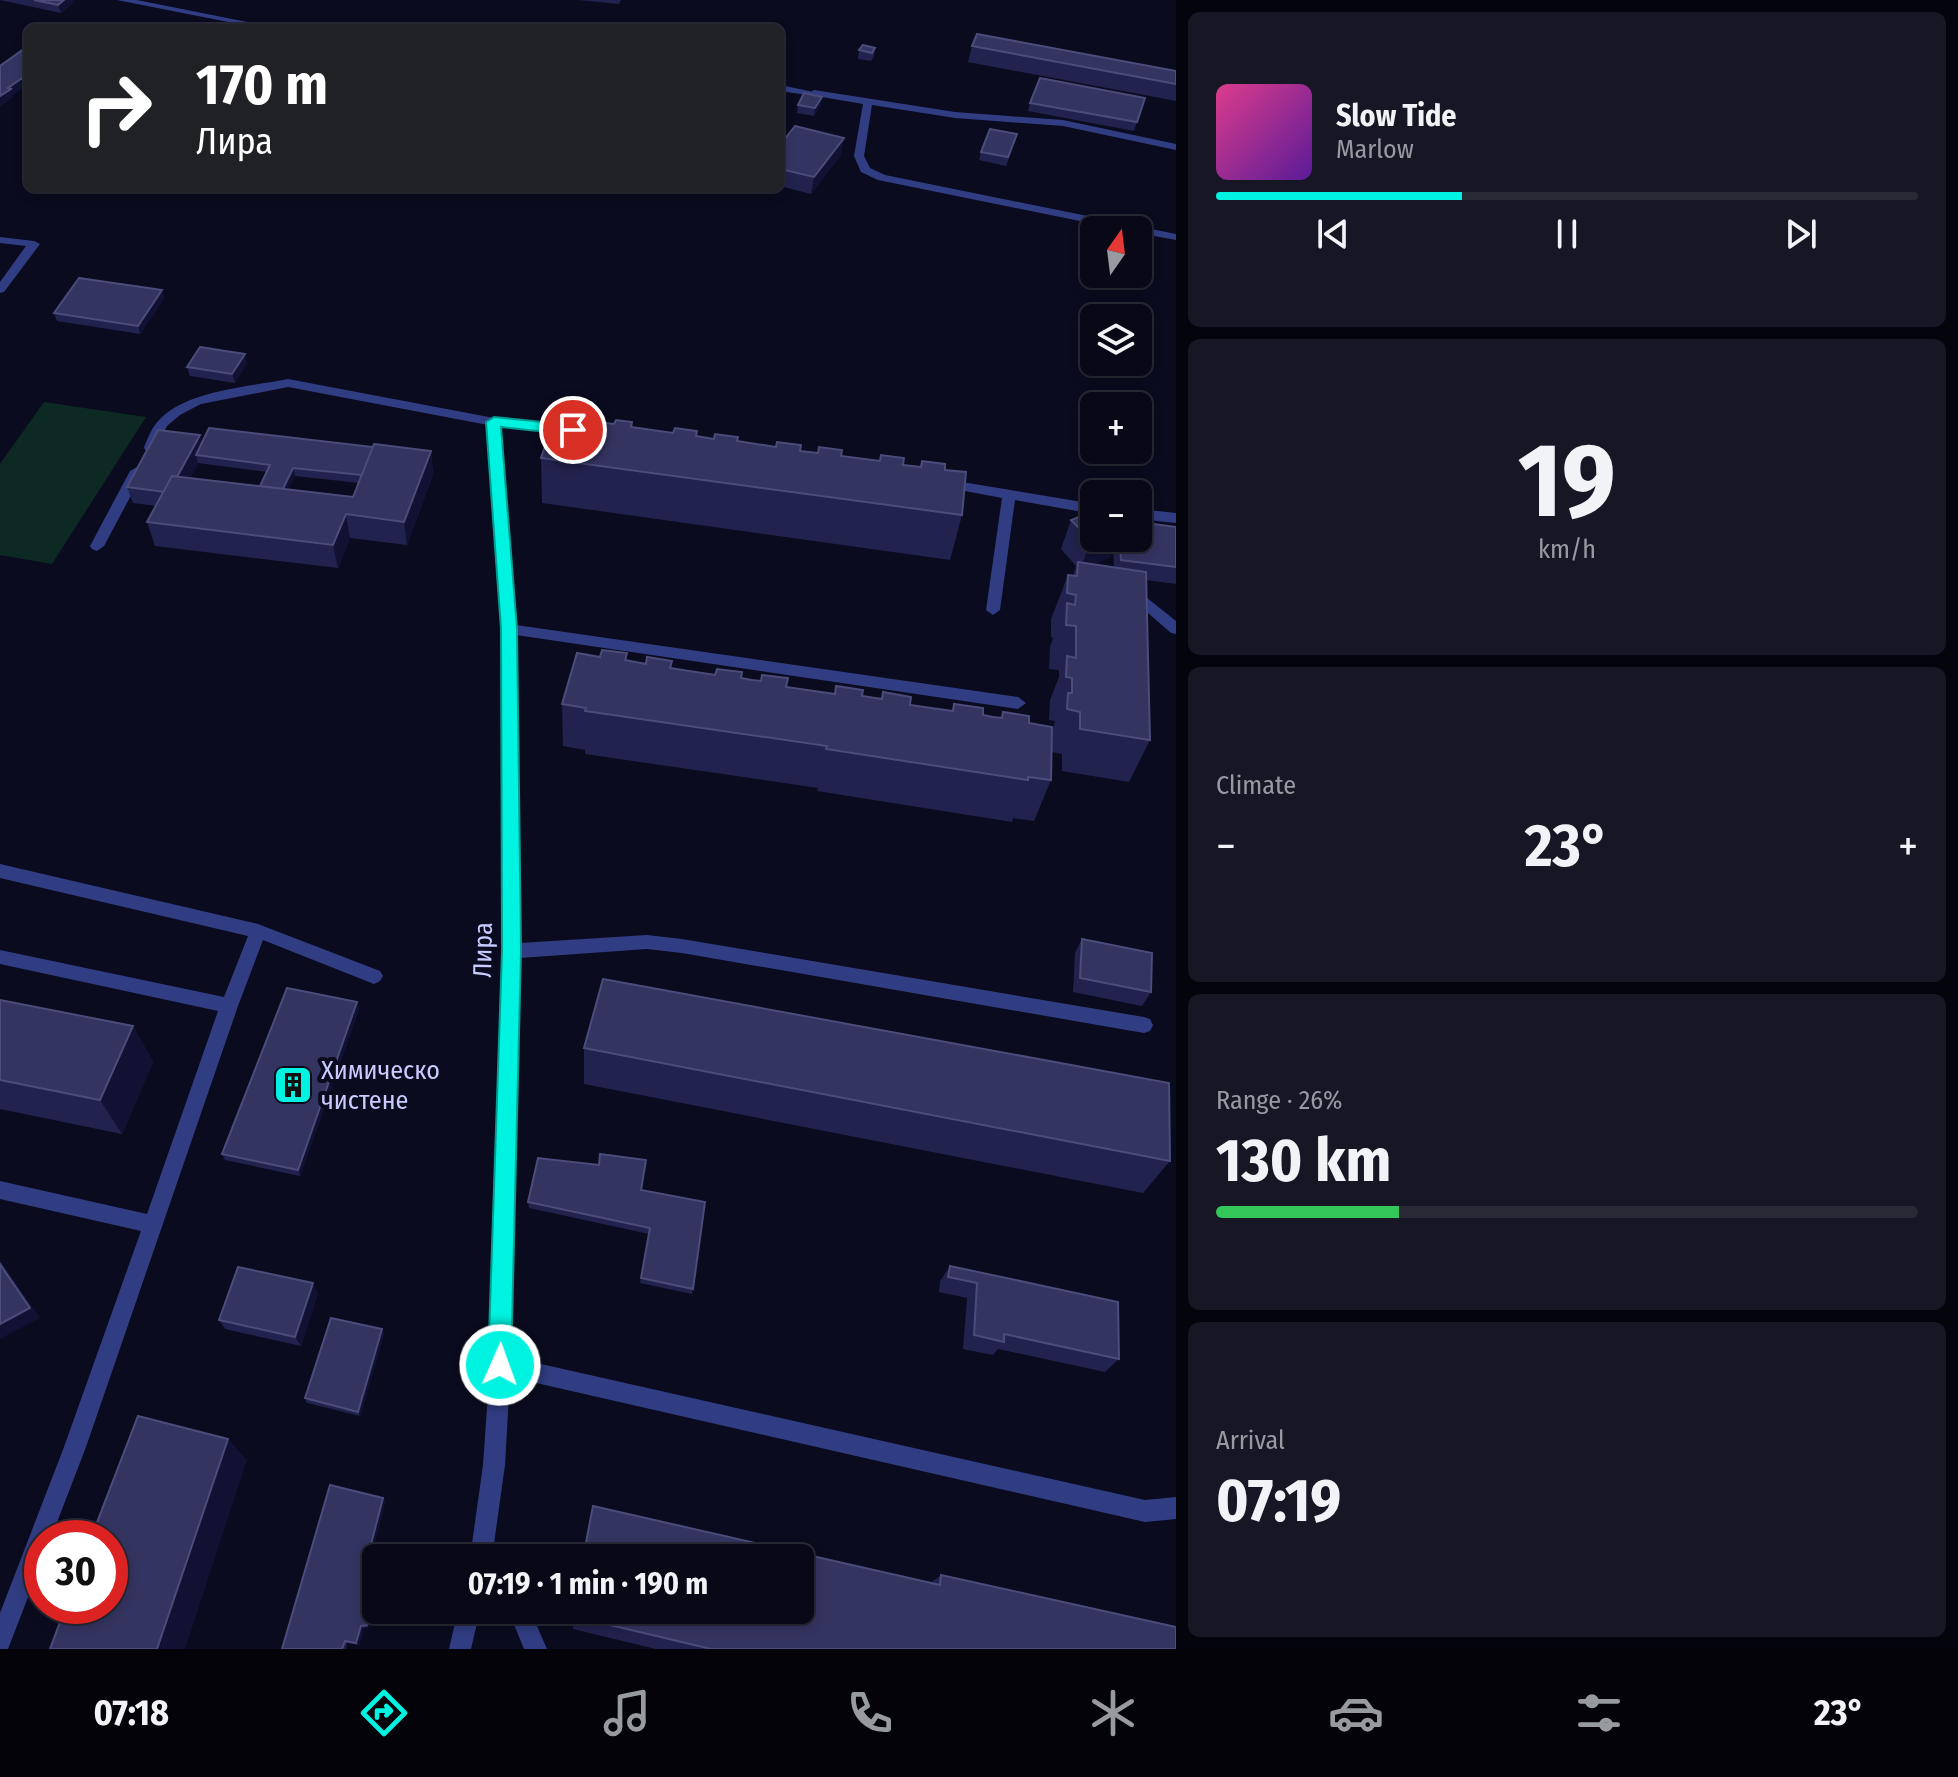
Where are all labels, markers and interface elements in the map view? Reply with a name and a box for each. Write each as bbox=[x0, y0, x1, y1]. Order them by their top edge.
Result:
text: 170 m bbox=[196, 52, 328, 119]
icon: right bbox=[64, 56, 168, 160]
text: Slow Tide bbox=[1336, 98, 1457, 134]
text: Лира bbox=[196, 120, 273, 164]
text: Marlow bbox=[1336, 134, 1414, 165]
icon: previous bbox=[1311, 212, 1355, 256]
icon: pause bbox=[1545, 212, 1589, 256]
icon: next bbox=[1779, 212, 1823, 256]
north arrow bbox=[1080, 216, 1152, 288]
map controls bbox=[1080, 216, 1152, 552]
button: layers bbox=[1080, 304, 1152, 376]
button: + bbox=[1080, 392, 1152, 464]
pin bbox=[539, 396, 607, 464]
icon: arrive bbox=[551, 408, 595, 452]
text: 19 bbox=[1518, 419, 1616, 544]
button: − bbox=[1080, 480, 1152, 552]
text: km/h bbox=[1538, 534, 1596, 565]
text: Climate bbox=[1216, 770, 1296, 801]
text: 23° bbox=[1525, 810, 1609, 882]
text: − bbox=[1216, 820, 1236, 873]
text: + bbox=[1898, 820, 1918, 873]
street label: Лира bbox=[467, 922, 499, 978]
place label: Химическо чистене bbox=[321, 1055, 440, 1116]
building icon: Химическо чистене bbox=[272, 1064, 314, 1106]
text: Range · 26% bbox=[1216, 1085, 1343, 1116]
text: 130 km bbox=[1216, 1125, 1391, 1197]
position arrow bbox=[458, 1323, 542, 1407]
text: Arrival bbox=[1216, 1425, 1285, 1456]
text: 07:19 bbox=[1216, 1465, 1341, 1537]
speed limit sign: 30 bbox=[24, 1520, 128, 1624]
text: 07:19 · 1 min · 190 m bbox=[468, 1566, 708, 1602]
icon: directions bbox=[356, 1685, 412, 1741]
icon: music bbox=[599, 1685, 655, 1741]
icon: phone bbox=[842, 1685, 898, 1741]
icon: climate bbox=[1085, 1685, 1141, 1741]
icon: car bbox=[1328, 1685, 1384, 1741]
icon: filters bbox=[1571, 1685, 1627, 1741]
text: 07:18 bbox=[93, 1691, 169, 1735]
text: 23° bbox=[1814, 1691, 1864, 1735]

